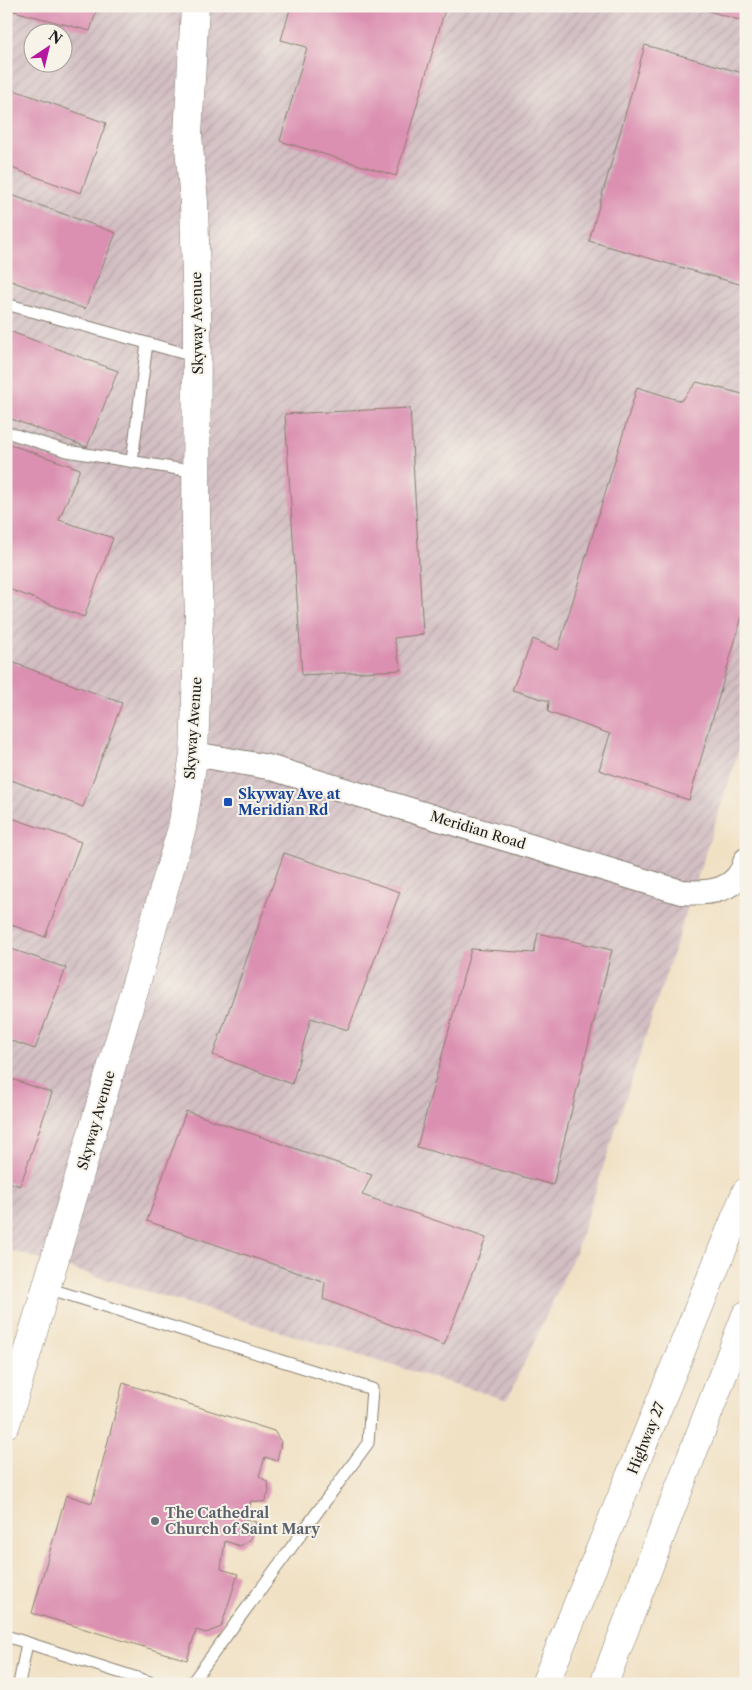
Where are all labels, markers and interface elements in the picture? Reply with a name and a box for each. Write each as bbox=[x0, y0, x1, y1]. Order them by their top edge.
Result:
north arrow bbox=[22, 22, 72, 72]
text: N bbox=[45, 26, 66, 48]
street label: Skyway Avenue bbox=[187, 271, 207, 374]
street label: Skyway Avenue bbox=[180, 676, 206, 780]
place label: Skyway Ave at Meridian Rd bbox=[238, 785, 341, 819]
marker: Skyway Ave at Meridian Rd bbox=[222, 796, 234, 808]
street label: Meridian Road bbox=[428, 807, 528, 853]
street label: Skyway Avenue bbox=[73, 1068, 119, 1172]
street label: Highway 27 bbox=[623, 1399, 669, 1477]
place label: The Cathedral Church of Saint Mary bbox=[165, 1504, 320, 1538]
marker: The Cathedral Church of Saint Mary bbox=[149, 1515, 161, 1527]

